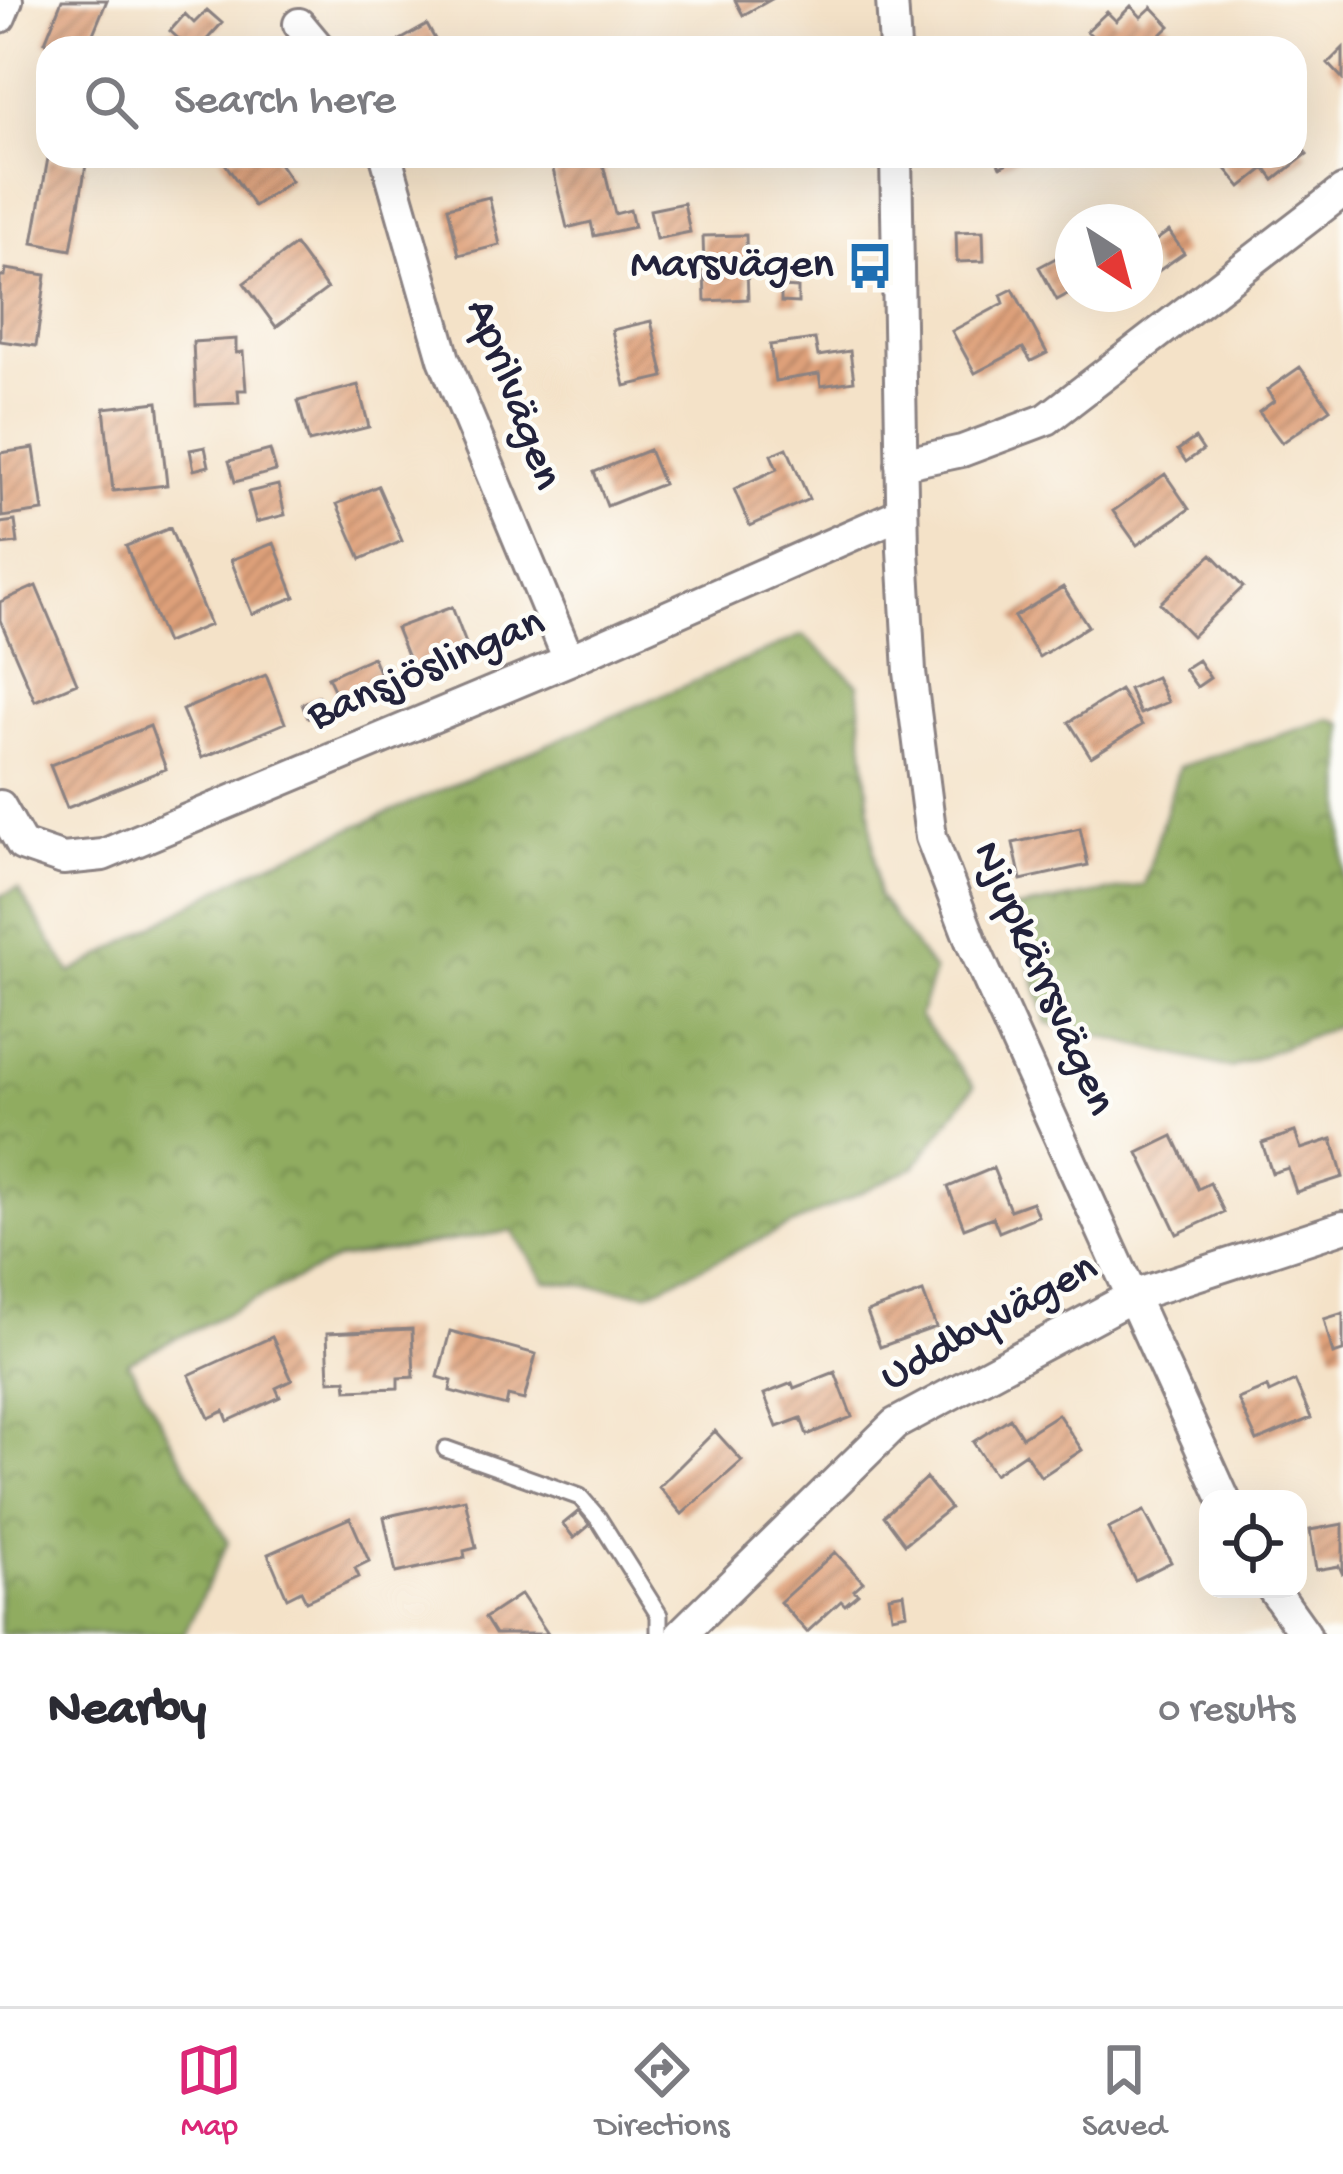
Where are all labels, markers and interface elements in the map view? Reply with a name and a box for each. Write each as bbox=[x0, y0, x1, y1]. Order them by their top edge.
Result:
search box bbox=[36, 36, 1307, 168]
icon: search bbox=[78, 69, 144, 135]
text: Search here bbox=[174, 76, 396, 129]
north arrow bbox=[1055, 204, 1163, 312]
place label: Marsvägen bbox=[630, 240, 834, 293]
bus stop icon: Marsvägen bbox=[845, 241, 895, 291]
street label: Aprilvägen bbox=[452, 292, 572, 498]
street label: Bansjöslingan bbox=[300, 597, 553, 745]
street label: Njupkärrsvägen bbox=[958, 834, 1126, 1124]
street label: Uddbyvägen bbox=[872, 1243, 1108, 1405]
map controls bbox=[1199, 1490, 1307, 1598]
button: locate bbox=[1199, 1490, 1307, 1598]
text: Nearby bbox=[48, 1682, 206, 1742]
text: 0 results bbox=[1158, 1689, 1295, 1735]
tab: Map bbox=[176, 2037, 242, 2147]
tab: Directions bbox=[595, 2037, 729, 2147]
tab: Saved bbox=[1082, 2037, 1167, 2147]

